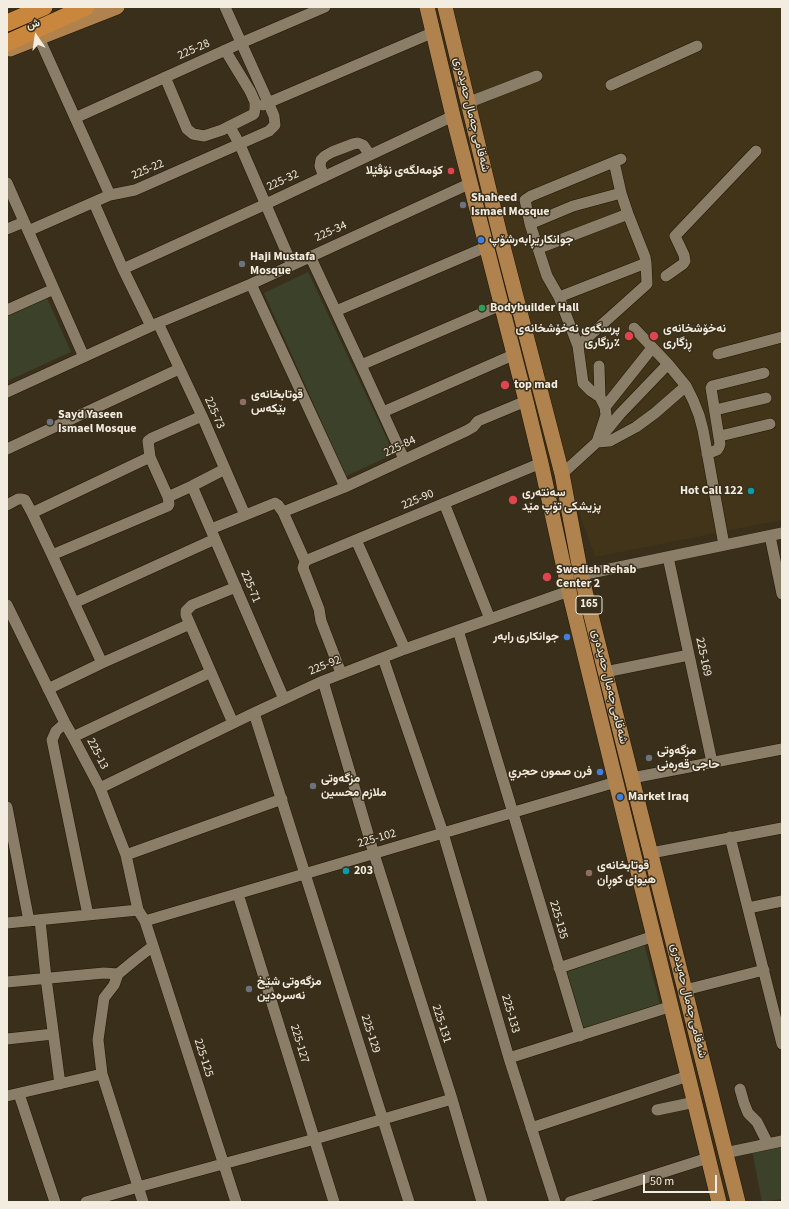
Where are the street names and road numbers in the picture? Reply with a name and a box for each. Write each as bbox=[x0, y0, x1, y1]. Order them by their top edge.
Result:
street label: 225-28 bbox=[176, 37, 212, 63]
street label: شەقامی جەمال حەیدەری bbox=[450, 56, 492, 174]
street label: 225-22 bbox=[130, 157, 166, 183]
street label: 225-32 bbox=[265, 167, 301, 195]
street label: 225-34 bbox=[313, 219, 349, 245]
street label: 225-73 bbox=[201, 395, 227, 431]
street label: 225-84 bbox=[382, 433, 418, 461]
street label: 225-90 bbox=[400, 487, 436, 513]
street label: 225-71 bbox=[237, 569, 263, 605]
road number: 165 bbox=[576, 596, 602, 614]
street label: شەقامی جەمال حەیدەری bbox=[588, 628, 630, 746]
street label: 225-169 bbox=[692, 636, 714, 678]
street label: 225-92 bbox=[307, 653, 343, 679]
street label: 225-13 bbox=[83, 736, 111, 772]
street label: 225-102 bbox=[356, 827, 398, 851]
street label: 225-135 bbox=[546, 899, 570, 941]
street label: شەقامی جەمال حەیدەری bbox=[667, 942, 709, 1060]
street label: 225-133 bbox=[498, 993, 522, 1035]
street label: 225-131 bbox=[428, 1003, 454, 1045]
street label: 225-129 bbox=[357, 1013, 383, 1055]
street label: 225-127 bbox=[286, 1023, 312, 1065]
street label: 225-125 bbox=[190, 1037, 216, 1079]

